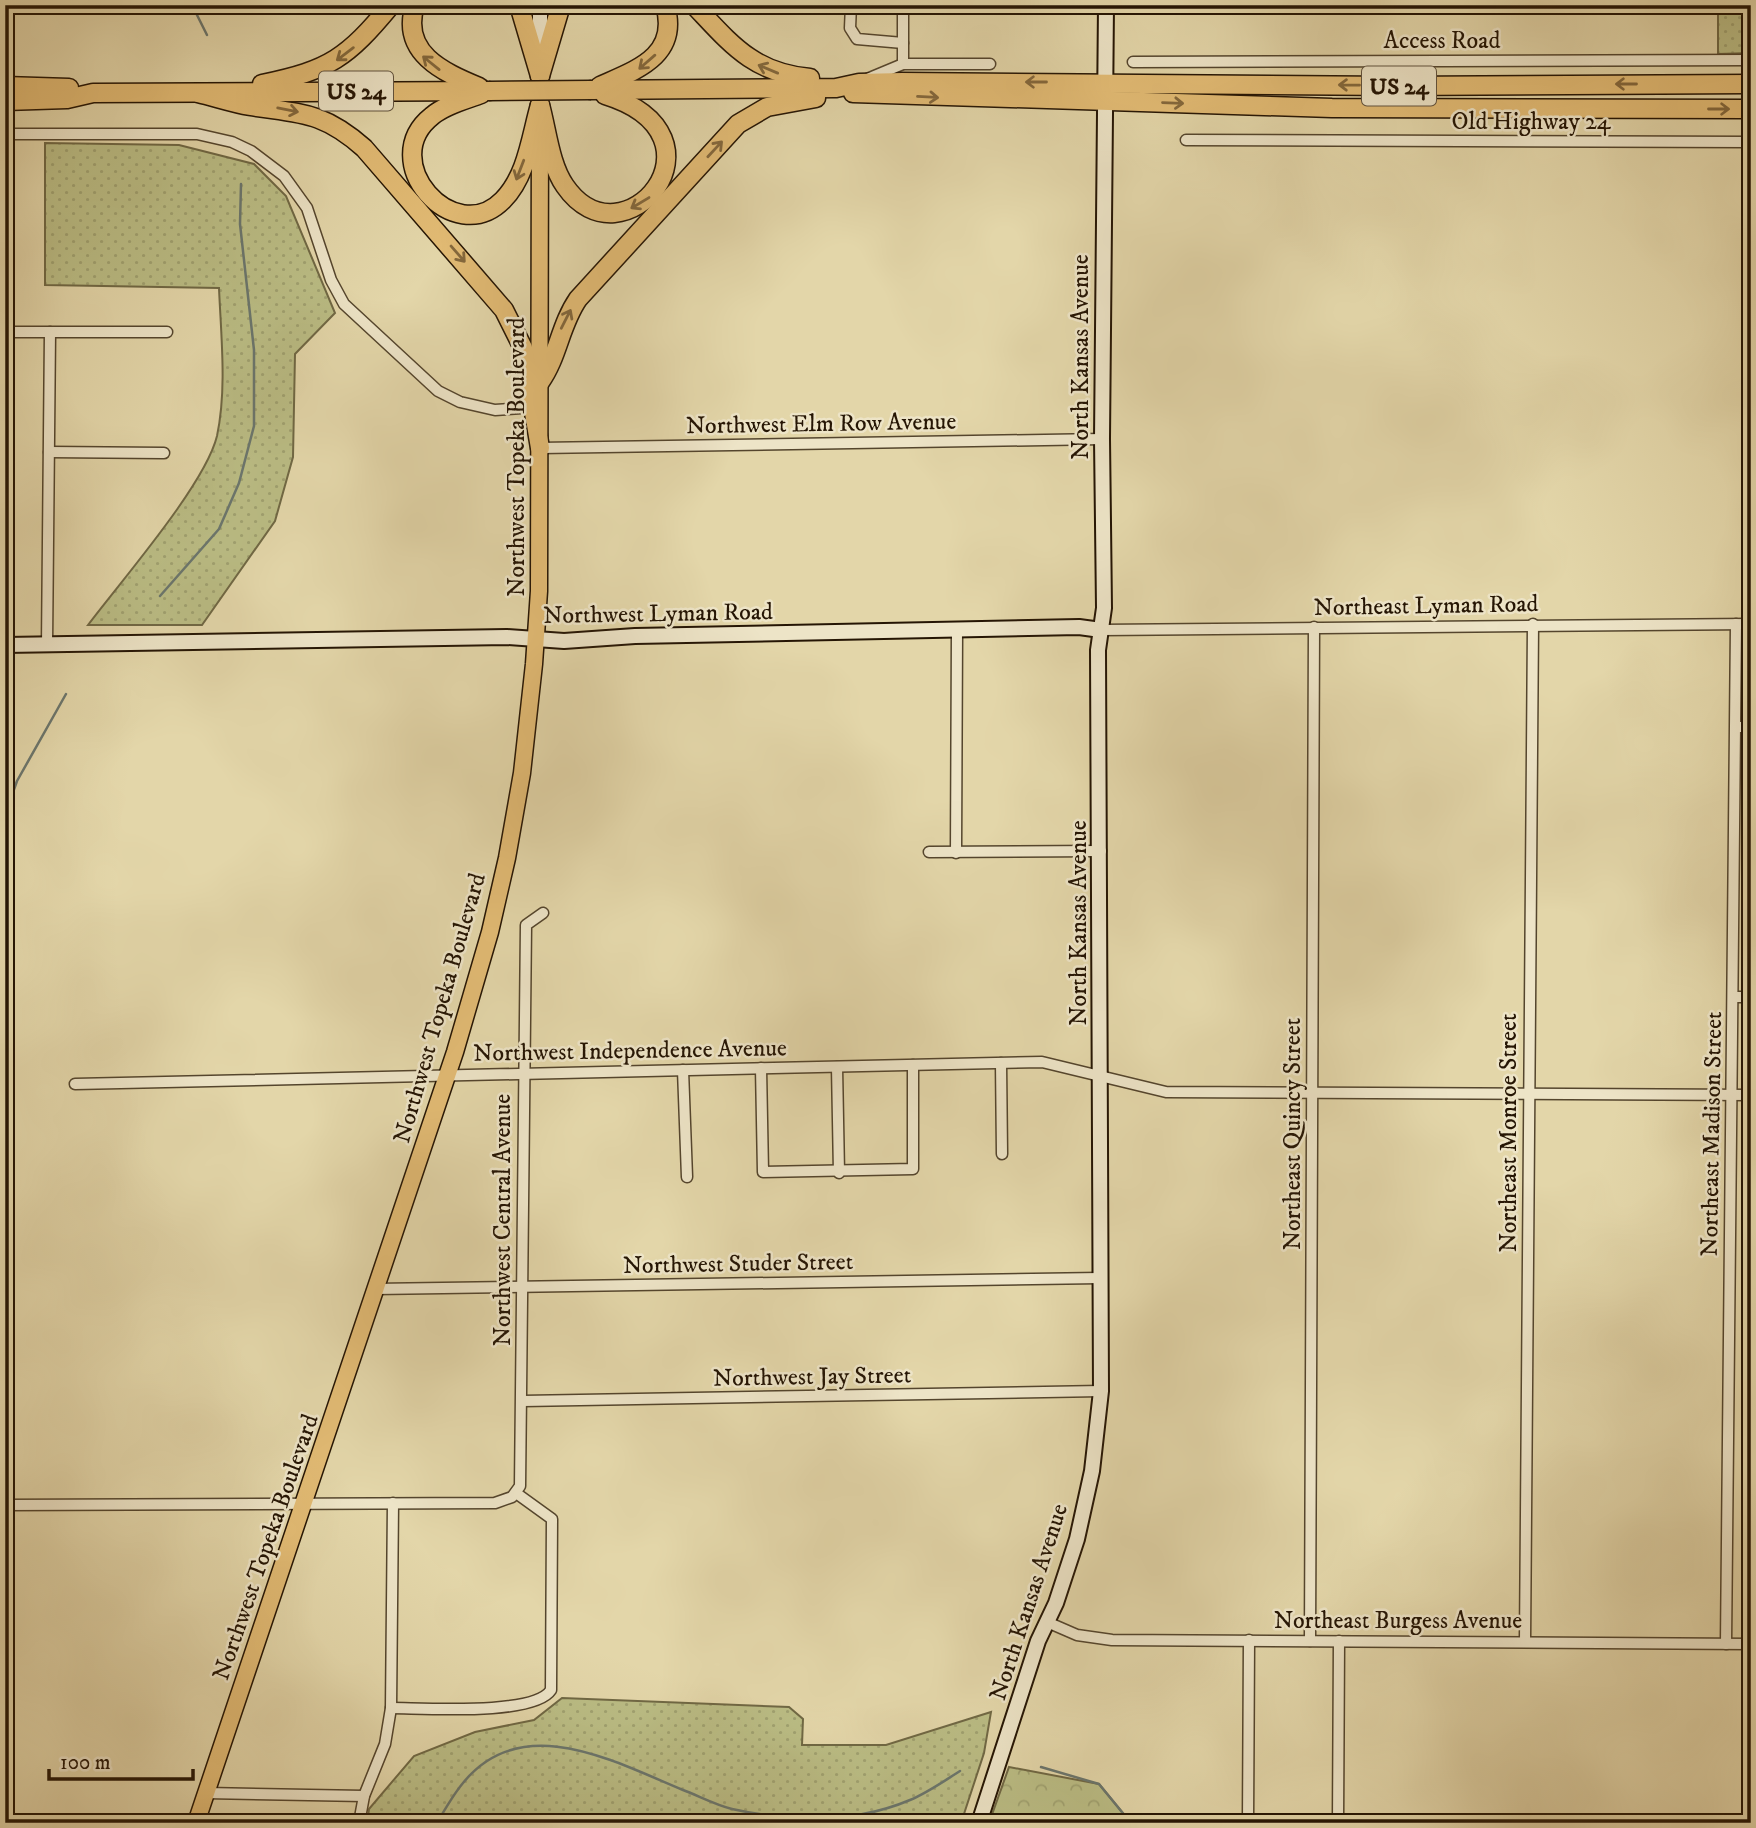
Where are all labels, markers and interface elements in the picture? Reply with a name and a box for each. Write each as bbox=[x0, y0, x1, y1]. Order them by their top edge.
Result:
street label: Access Road bbox=[1384, 26, 1500, 56]
one-way arrow bbox=[336, 47, 354, 62]
one-way arrow bbox=[639, 54, 657, 70]
one-way arrow bbox=[423, 55, 441, 70]
one-way arrow bbox=[757, 62, 779, 75]
road number: US 24 bbox=[1362, 66, 1436, 106]
road number: US 24 bbox=[319, 72, 393, 110]
one-way arrow bbox=[1025, 75, 1048, 89]
one-way arrow bbox=[1614, 77, 1637, 91]
one-way arrow bbox=[1338, 78, 1361, 92]
one-way arrow bbox=[916, 91, 939, 104]
one-way arrow bbox=[1162, 96, 1185, 109]
one-way arrow bbox=[1708, 103, 1731, 116]
one-way arrow bbox=[276, 104, 299, 117]
street label: Old Highway 24 bbox=[1451, 107, 1612, 137]
one-way arrow bbox=[707, 141, 724, 158]
one-way arrow bbox=[513, 159, 526, 181]
one-way arrow bbox=[630, 196, 650, 210]
one-way arrow bbox=[450, 245, 466, 263]
street label: North Kansas Avenue bbox=[1066, 254, 1096, 460]
one-way arrow bbox=[559, 309, 573, 330]
street label: Northwest Topeka Boulevard bbox=[502, 317, 532, 597]
street label: Northwest Elm Row Avenue bbox=[686, 407, 957, 441]
street label: Northeast Lyman Road bbox=[1313, 589, 1539, 623]
street label: Northwest Lyman Road bbox=[543, 597, 773, 631]
street label: North Kansas Avenue bbox=[1064, 820, 1094, 1026]
street label: Northwest Topeka Boulevard bbox=[387, 870, 493, 1147]
street label: Northeast Madison Street bbox=[1695, 1011, 1729, 1257]
street label: Northeast Monroe Street bbox=[1494, 1013, 1524, 1253]
street label: Northeast Quincy Street bbox=[1278, 1017, 1308, 1250]
street label: Northwest Independence Avenue bbox=[473, 1033, 787, 1069]
street label: Northwest Central Avenue bbox=[488, 1094, 518, 1346]
street label: Northwest Studer Street bbox=[622, 1247, 854, 1281]
street label: Northwest Jay Street bbox=[713, 1360, 912, 1394]
street label: Northwest Topeka Boulevard bbox=[206, 1410, 326, 1684]
street label: North Kansas Avenue bbox=[983, 1500, 1075, 1705]
street label: Northeast Burgess Avenue bbox=[1274, 1606, 1522, 1636]
scale bar bbox=[49, 1737, 192, 1781]
text: 100 m bbox=[60, 1750, 111, 1776]

